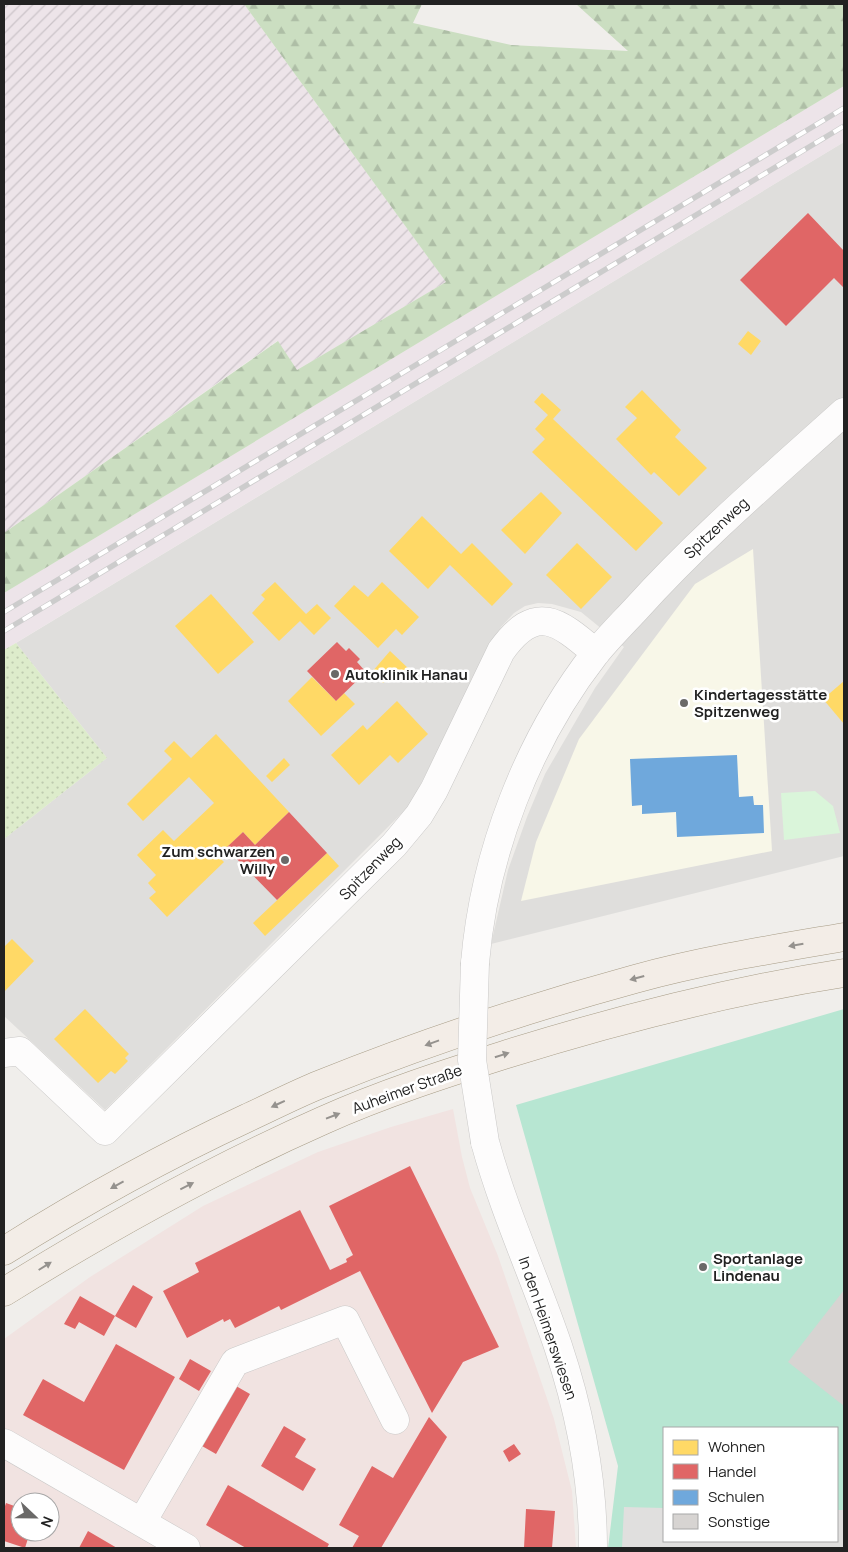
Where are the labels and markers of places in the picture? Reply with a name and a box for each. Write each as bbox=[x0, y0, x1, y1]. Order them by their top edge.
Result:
place label: Autoklinik Hanau bbox=[345, 664, 468, 685]
marker: Autoklinik Hanau bbox=[329, 668, 341, 680]
place label: Kindertagesstätte Spitzenweg bbox=[694, 684, 827, 722]
marker: Kindertagesstätte Spitzenweg bbox=[678, 697, 690, 709]
place label: Zum schwarzen Willy bbox=[161, 841, 276, 879]
marker: Zum schwarzen Willy bbox=[279, 854, 291, 866]
place label: Sportanlage Lindenau bbox=[713, 1248, 803, 1286]
marker: Sportanlage Lindenau bbox=[697, 1261, 709, 1273]

